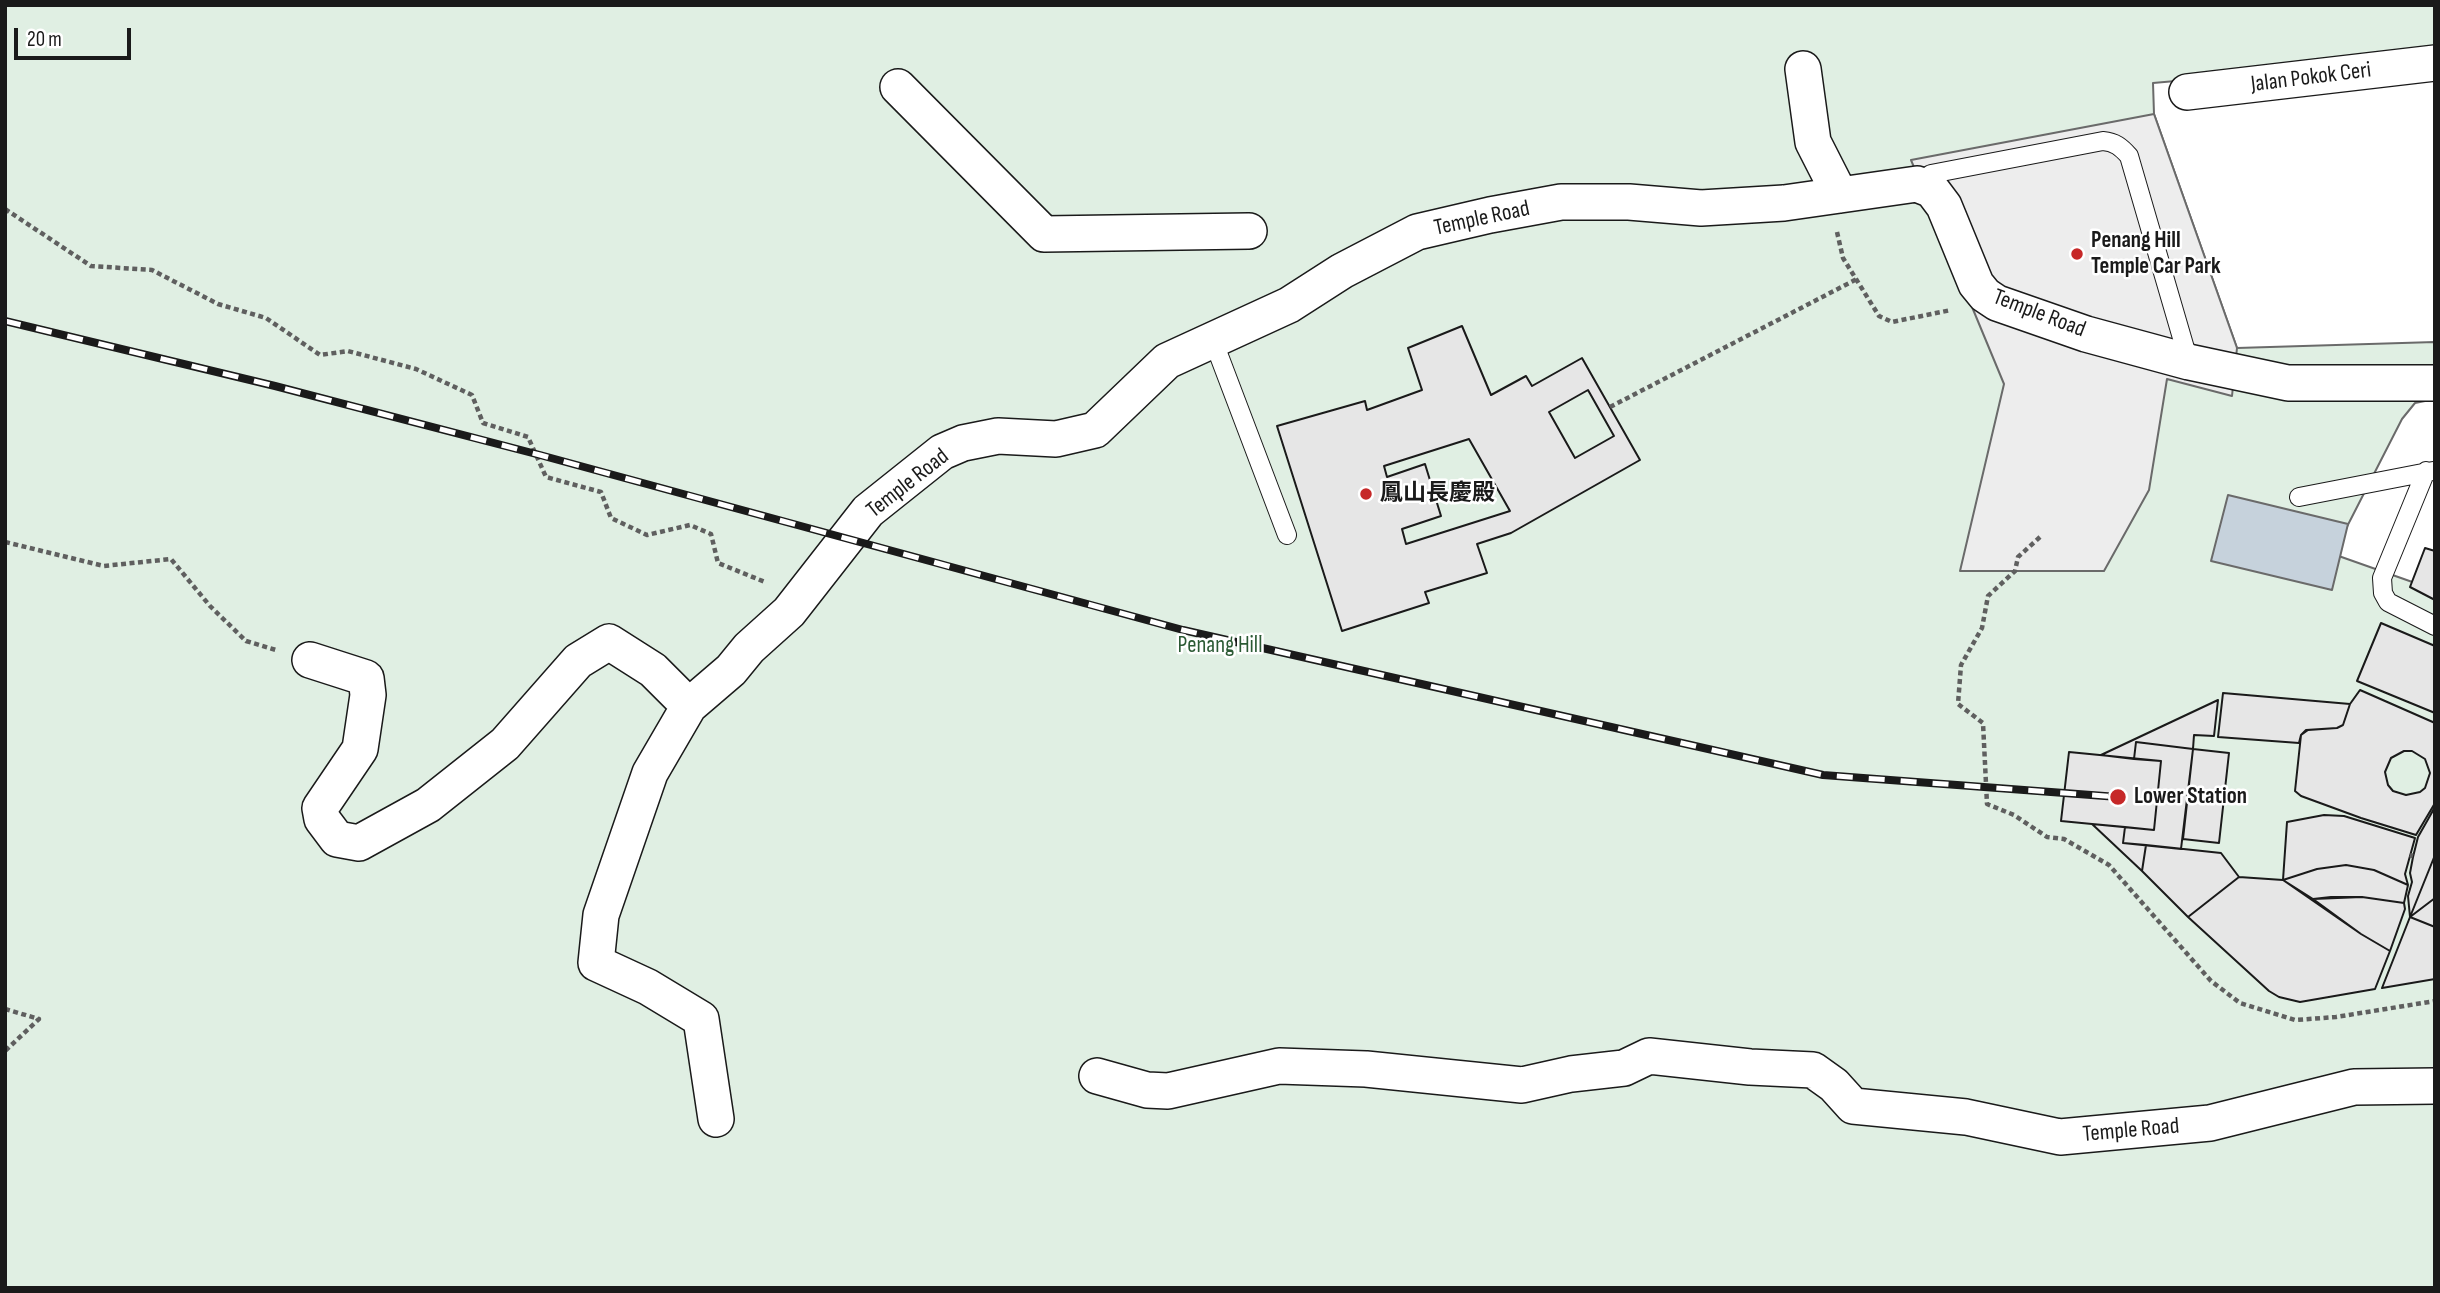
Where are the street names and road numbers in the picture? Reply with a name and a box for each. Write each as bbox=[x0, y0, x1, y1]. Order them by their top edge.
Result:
street label: Jalan Pokok Ceri bbox=[2249, 57, 2373, 99]
street label: Temple Road bbox=[1432, 195, 1532, 243]
street label: Temple Road bbox=[1989, 284, 2089, 344]
street label: Temple Road bbox=[861, 443, 955, 525]
street label: Temple Road bbox=[2082, 1113, 2180, 1149]

